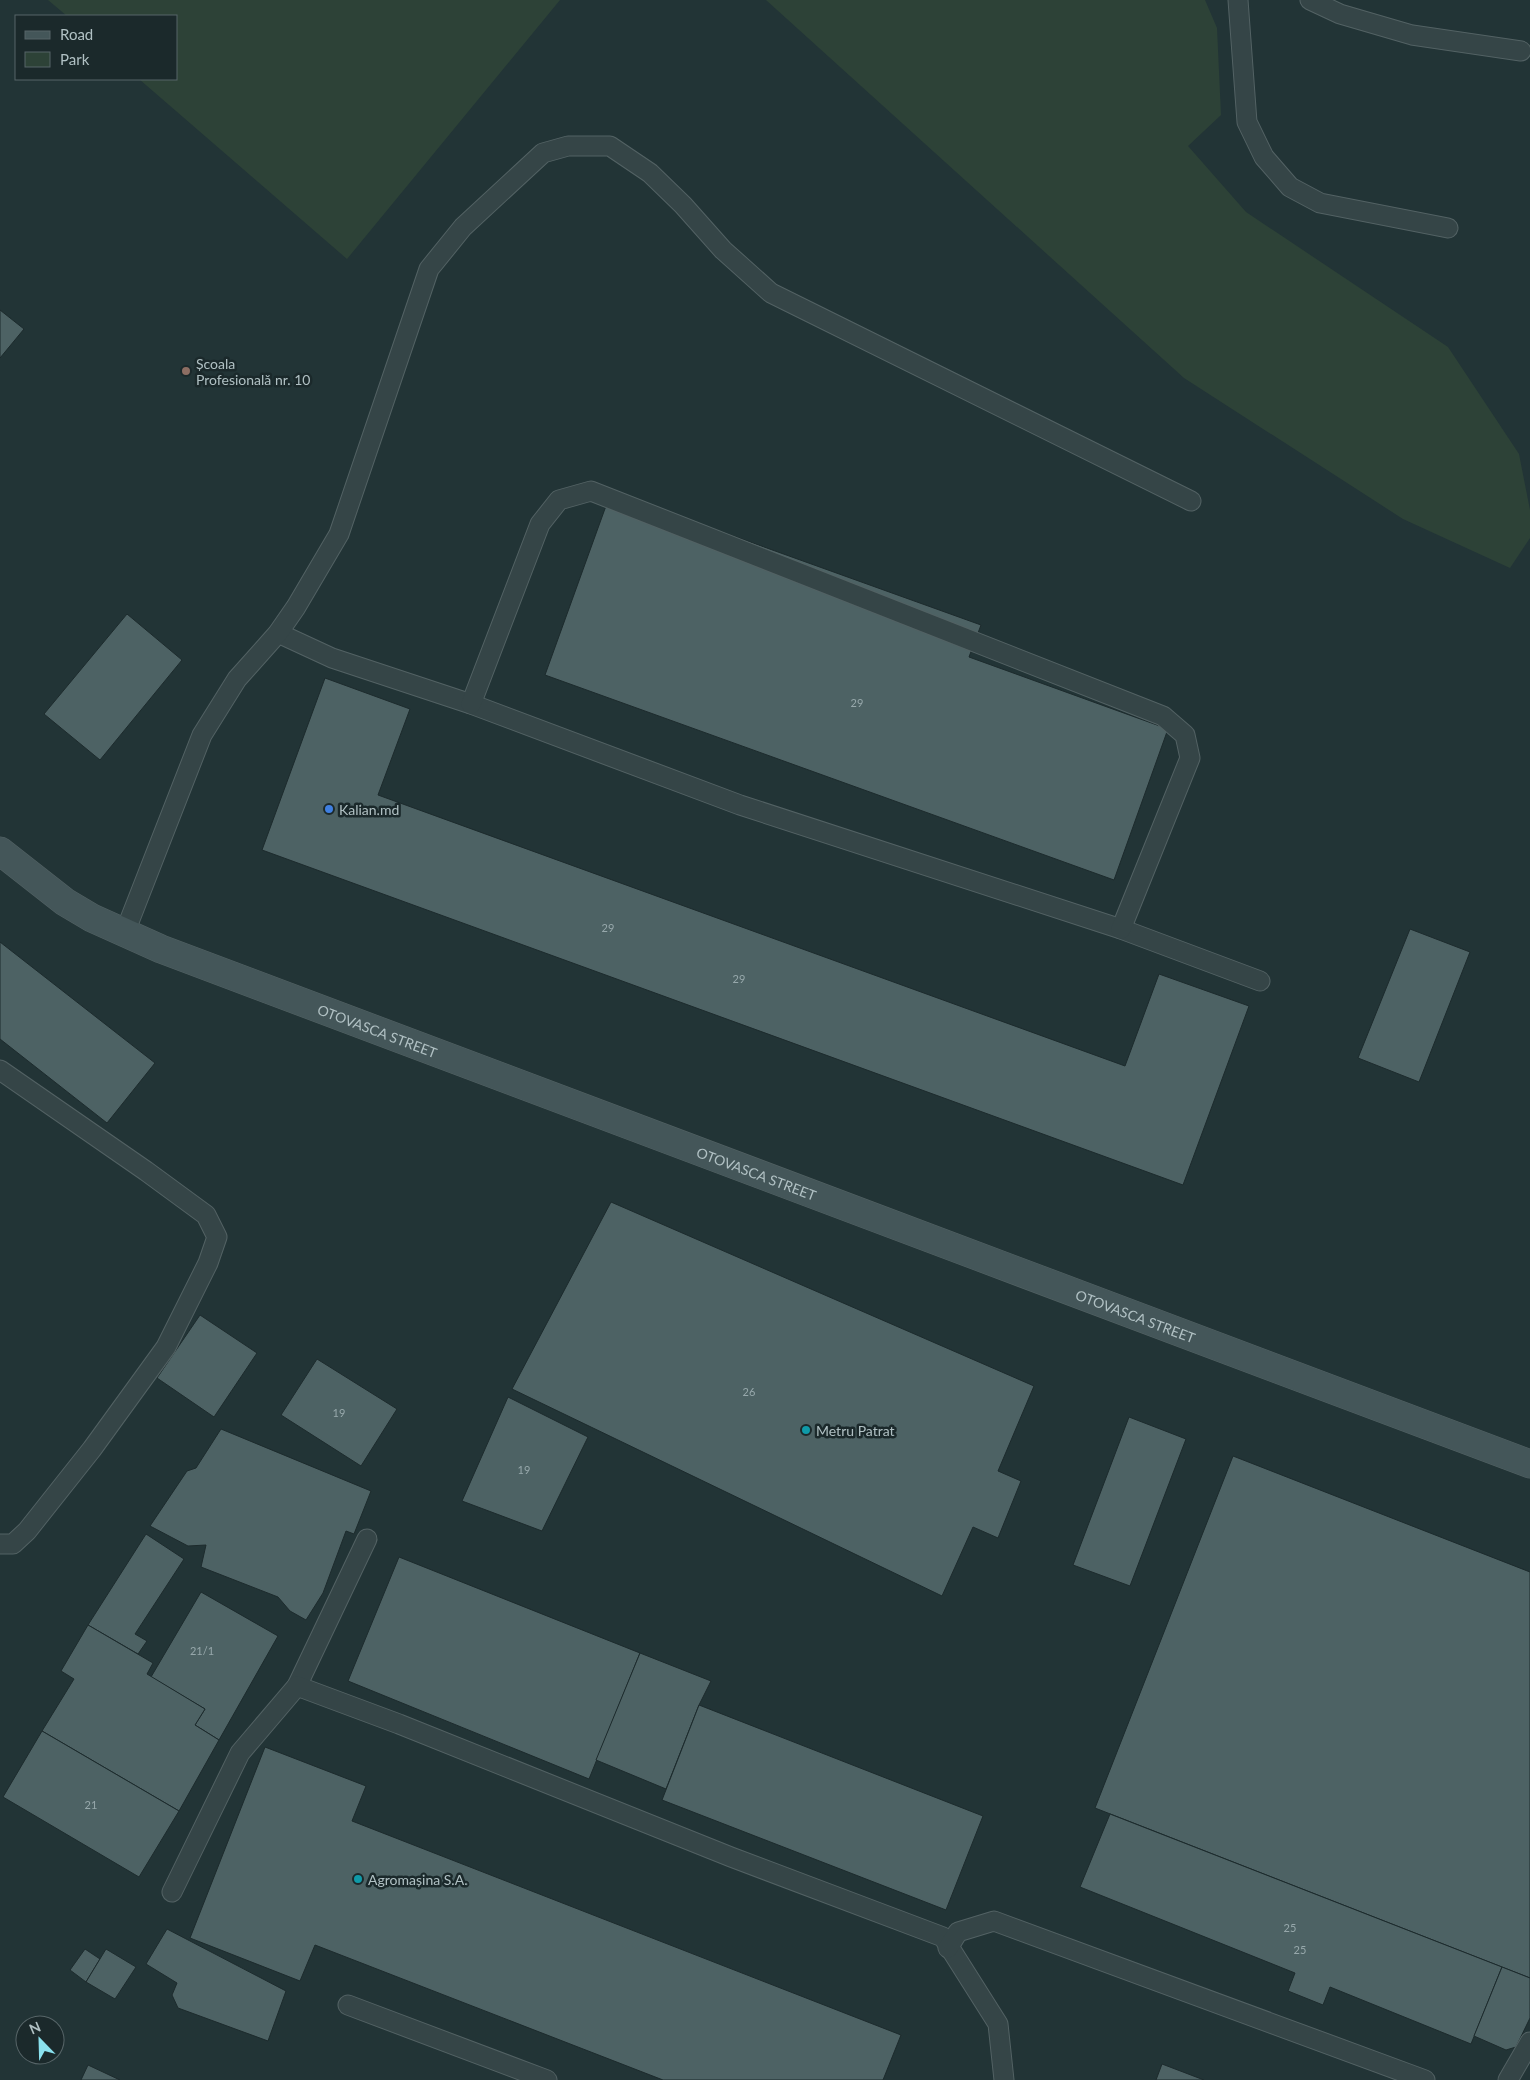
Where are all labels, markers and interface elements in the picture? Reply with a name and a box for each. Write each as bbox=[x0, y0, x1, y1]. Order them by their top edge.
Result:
legend bbox=[15, 15, 178, 80]
text: Road bbox=[60, 25, 93, 43]
text: Park bbox=[60, 50, 90, 68]
place label: Școala Profesională nr. 10 bbox=[196, 355, 310, 388]
marker: Școala Profesională nr. 10 bbox=[180, 365, 192, 377]
house number: 29 bbox=[851, 696, 863, 709]
place label: Kalian.md bbox=[339, 801, 399, 818]
marker: Kalian.md bbox=[323, 803, 335, 815]
house number: 29 bbox=[602, 921, 614, 934]
house number: 29 bbox=[733, 972, 745, 985]
street label: OTOVASCA STREET bbox=[315, 1000, 440, 1061]
street label: OTOVASCA STREET bbox=[694, 1143, 819, 1204]
street label: OTOVASCA STREET bbox=[1073, 1285, 1199, 1346]
house number: 26 bbox=[743, 1385, 755, 1398]
house number: 19 bbox=[333, 1406, 345, 1419]
place label: Metru Patrat bbox=[816, 1422, 895, 1439]
marker: Metru Patrat bbox=[800, 1424, 812, 1436]
house number: 19 bbox=[518, 1463, 530, 1476]
house number: 21/1 bbox=[190, 1644, 214, 1657]
house number: 21 bbox=[85, 1798, 97, 1811]
place label: Agromașina S.A. bbox=[368, 1871, 467, 1888]
marker: Agromașina S.A. bbox=[352, 1873, 364, 1885]
house number: 25 bbox=[1284, 1921, 1296, 1934]
house number: 25 bbox=[1294, 1943, 1306, 1956]
north arrow bbox=[15, 2015, 65, 2065]
text: N bbox=[26, 2018, 43, 2038]

